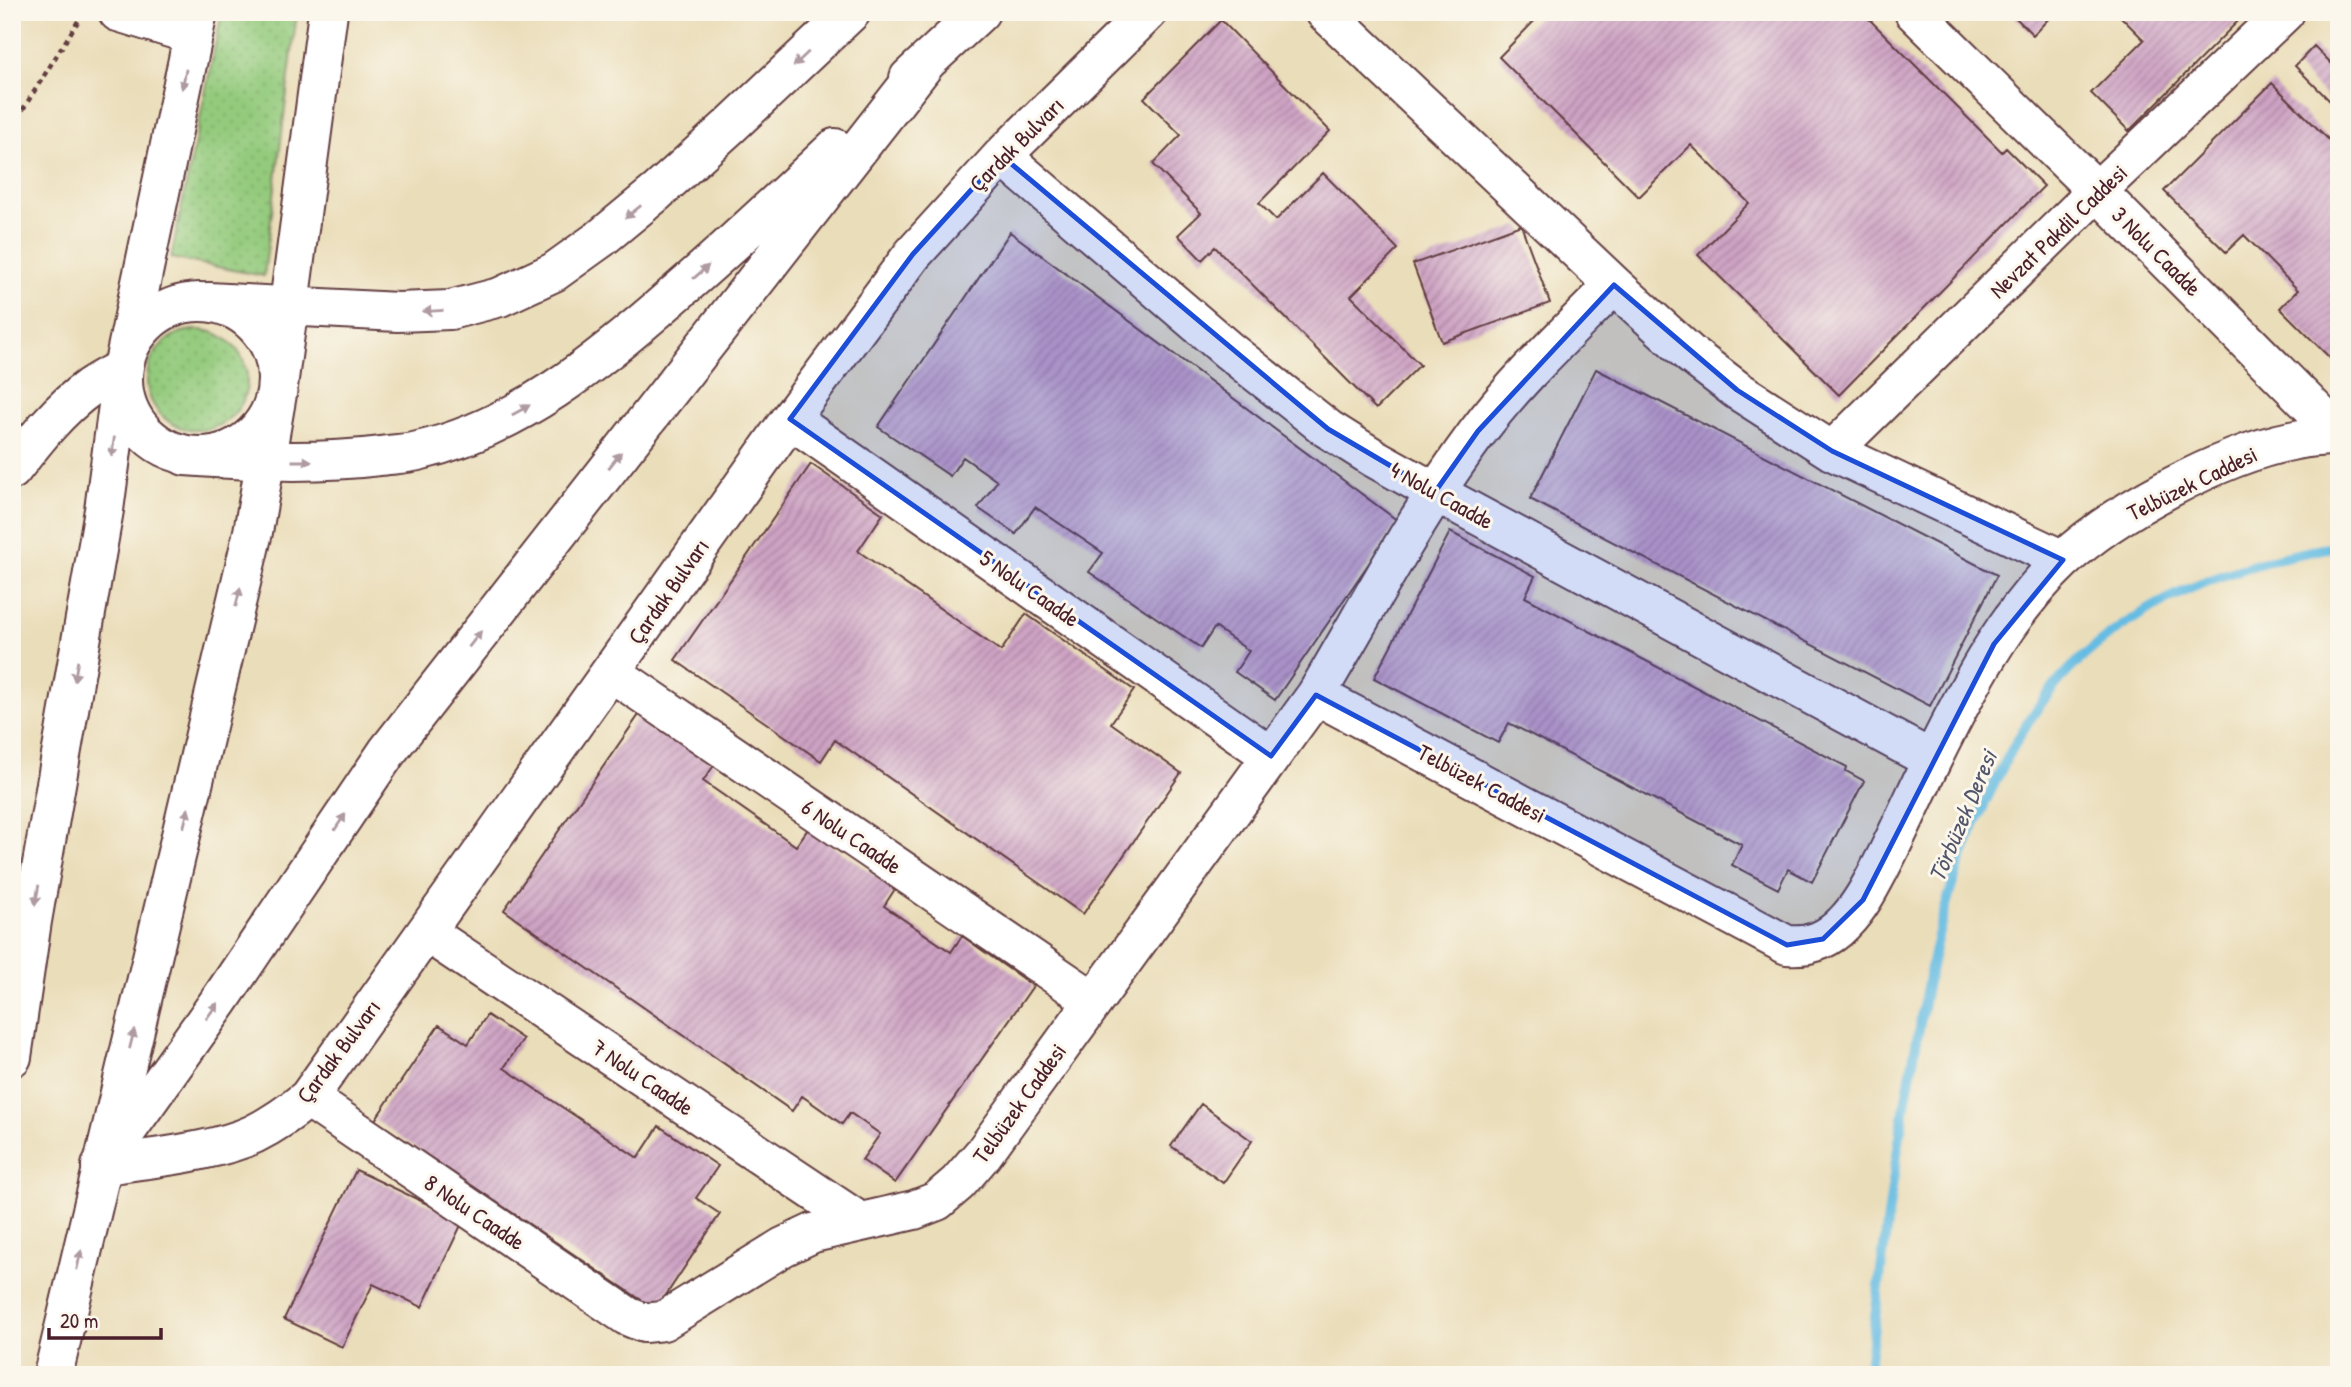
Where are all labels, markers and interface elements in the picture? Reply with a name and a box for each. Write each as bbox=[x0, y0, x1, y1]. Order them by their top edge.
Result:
one-way arrow bbox=[792, 51, 810, 67]
one-way arrow bbox=[178, 68, 189, 90]
street label: Çardak Bulvarı bbox=[962, 90, 1070, 198]
street label: Nevzat Pakdil Caddesi bbox=[1982, 157, 2134, 305]
street label: 3 Nolu Caadde bbox=[2105, 199, 2209, 303]
one-way arrow bbox=[624, 204, 641, 219]
one-way arrow bbox=[692, 264, 710, 280]
one-way arrow bbox=[421, 305, 443, 316]
one-way arrow bbox=[511, 404, 531, 415]
one-way arrow bbox=[107, 436, 118, 458]
street label: Telbüzek Caddesi bbox=[2122, 438, 2262, 528]
one-way arrow bbox=[608, 451, 622, 469]
street label: 4 Nolu Caadde bbox=[1385, 454, 1499, 536]
one-way arrow bbox=[292, 455, 314, 467]
street label: Çardak Bulvarı bbox=[620, 532, 716, 650]
street label: 5 Nolu Caadde bbox=[974, 542, 1086, 634]
one-way arrow bbox=[233, 586, 244, 608]
one-way arrow bbox=[468, 631, 483, 649]
one-way arrow bbox=[70, 660, 81, 682]
street label: Telbüzek Caddesi bbox=[1412, 736, 1552, 830]
water label: Törbüzek Deresi bbox=[1920, 743, 2005, 886]
street label: 6 Nolu Caadde bbox=[796, 791, 908, 881]
one-way arrow bbox=[181, 807, 192, 829]
one-way arrow bbox=[333, 813, 347, 831]
one-way arrow bbox=[31, 884, 42, 906]
street label: Çardak Bulvarı bbox=[289, 993, 387, 1109]
one-way arrow bbox=[205, 1002, 220, 1020]
one-way arrow bbox=[127, 1028, 138, 1050]
street label: 7 Nolu Caadde bbox=[586, 1032, 700, 1122]
street label: Telbüzek Caddesi bbox=[965, 1037, 1073, 1169]
street label: 8 Nolu Caadde bbox=[419, 1167, 531, 1257]
one-way arrow bbox=[74, 1249, 85, 1271]
scale bar bbox=[49, 1296, 161, 1340]
text: 20 m bbox=[60, 1306, 98, 1335]

